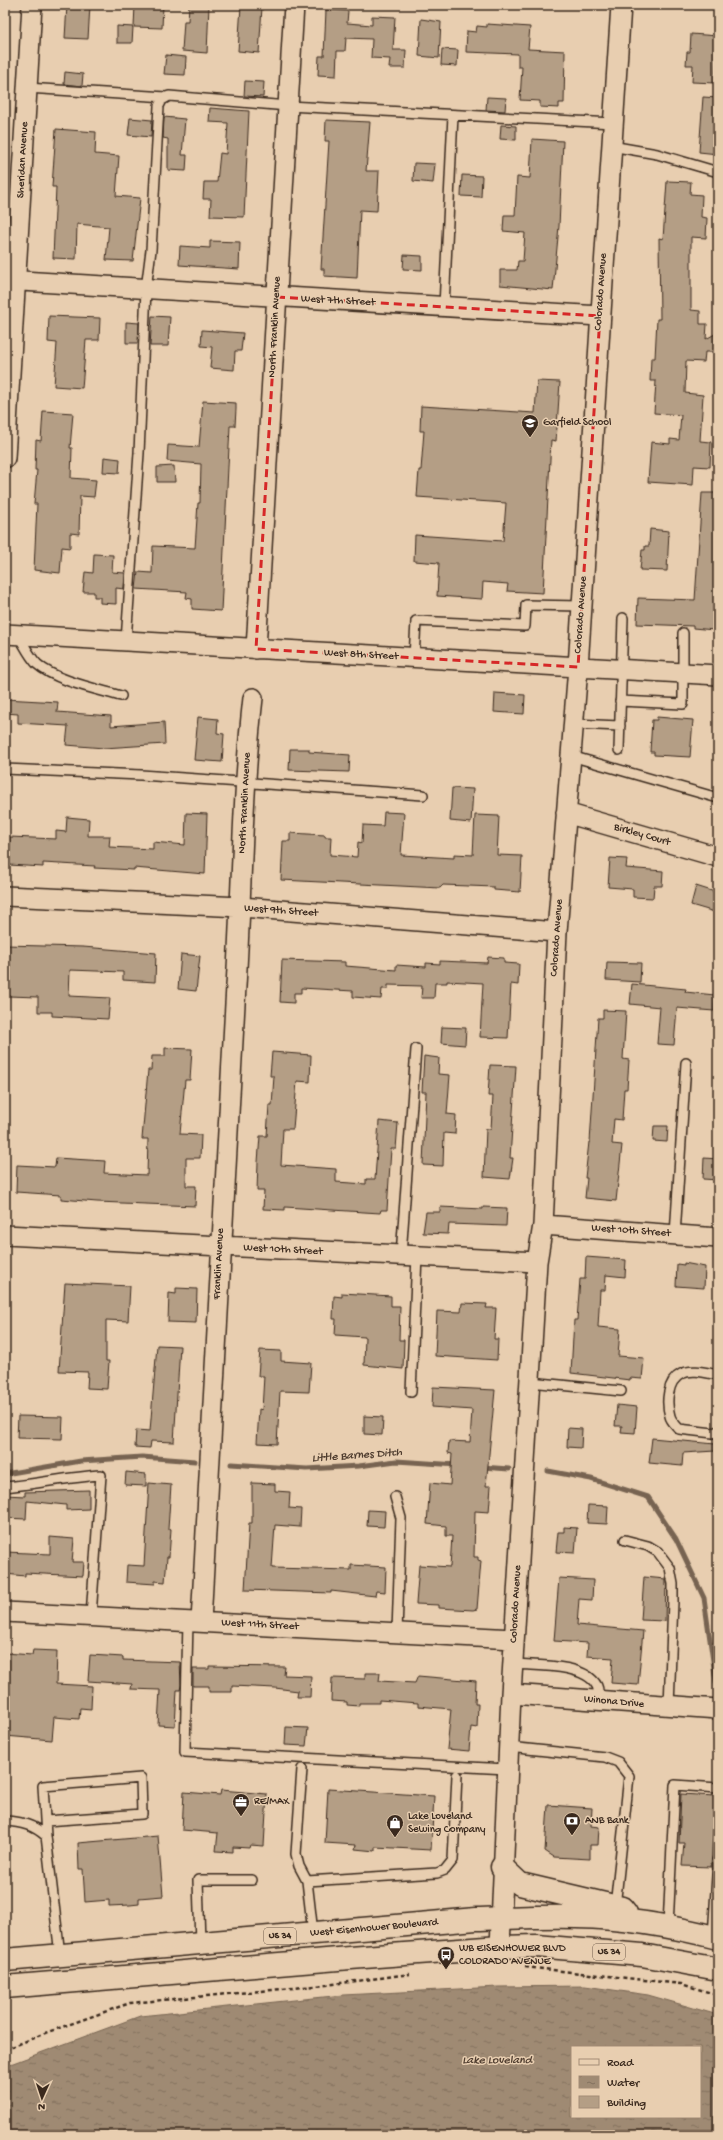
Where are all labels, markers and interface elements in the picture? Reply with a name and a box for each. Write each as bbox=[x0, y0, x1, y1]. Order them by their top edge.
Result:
street label: Sheridan Avenue bbox=[15, 121, 31, 198]
street label: Colorado Avenue bbox=[592, 253, 610, 331]
street label: North Franklin Avenue bbox=[266, 276, 284, 378]
street label: West 7th Street bbox=[301, 293, 377, 309]
school or university icon: Garfield School bbox=[520, 413, 540, 438]
place label: Garfield School bbox=[543, 416, 612, 429]
street label: Colorado Avenue bbox=[572, 576, 590, 654]
street label: West 8th Street bbox=[323, 647, 400, 663]
street label: North Franklin Avenue bbox=[236, 752, 254, 854]
street label: Birkley Court bbox=[611, 821, 673, 849]
street label: Colorado Avenue bbox=[548, 899, 566, 977]
street label: West 9th Street bbox=[244, 902, 320, 920]
street label: West 10th Street bbox=[591, 1222, 672, 1240]
street label: Franklin Avenue bbox=[211, 1228, 227, 1301]
street label: West 10th Street bbox=[243, 1242, 324, 1258]
water label: Little Barnes Ditch bbox=[311, 1446, 403, 1466]
street label: Colorado Avenue bbox=[508, 1565, 524, 1643]
street label: West 11th Street bbox=[221, 1617, 300, 1633]
street label: Winona Drive bbox=[583, 1693, 645, 1711]
office icon: RE/MAX bbox=[231, 1792, 251, 1817]
place label: RE/MAX bbox=[254, 1796, 290, 1808]
place label: Lake Loveland Sewing Company bbox=[408, 1811, 486, 1836]
bank icon: ANB Bank bbox=[562, 1811, 582, 1836]
shop icon: Lake Loveland Sewing Company bbox=[385, 1813, 405, 1838]
place label: ANB Bank bbox=[585, 1815, 630, 1827]
street label: West Eisenhower Boulevard bbox=[309, 1916, 440, 1940]
road number: US 34 bbox=[264, 1928, 296, 1944]
place label: WB EISENHOWER BLVD COLORADO AVENUE bbox=[459, 1943, 566, 1968]
road number: US 34 bbox=[593, 1944, 625, 1960]
bus stop icon: WB EISENHOWER BLVD COLORADO AVENUE bbox=[436, 1945, 456, 1970]
legend bbox=[571, 2046, 701, 2118]
water label: Lake Loveland bbox=[462, 2054, 534, 2068]
text: Road bbox=[607, 2057, 634, 2071]
text: Water bbox=[607, 2077, 641, 2091]
north arrow bbox=[22, 2078, 62, 2118]
text: Building bbox=[606, 2097, 646, 2111]
text: N bbox=[38, 2100, 45, 2112]

